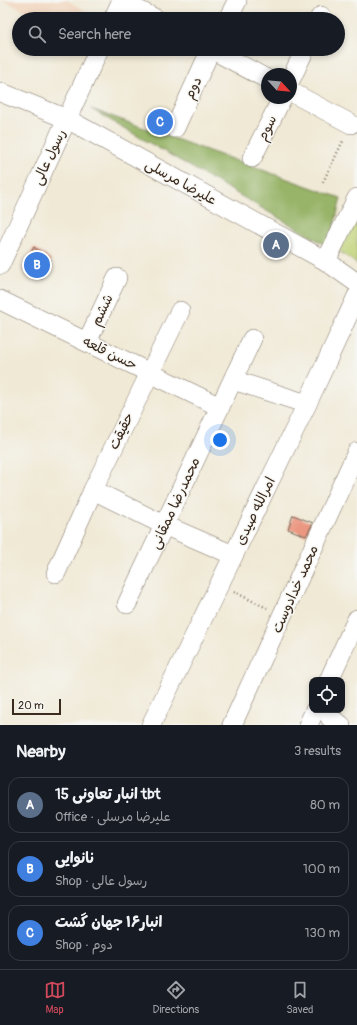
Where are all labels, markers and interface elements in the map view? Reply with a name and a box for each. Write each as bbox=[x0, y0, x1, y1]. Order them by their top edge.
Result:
search box bbox=[12, 12, 345, 56]
icon: search bbox=[26, 23, 48, 45]
text: Search here bbox=[58, 25, 131, 44]
north arrow bbox=[261, 68, 297, 104]
street label: دوم bbox=[180, 74, 207, 103]
pin: C bbox=[147, 107, 173, 137]
street label: سوم bbox=[254, 112, 283, 145]
street label: رسول عالی bbox=[29, 126, 69, 188]
street label: علیرضا مرسلی bbox=[142, 155, 220, 209]
pin: A bbox=[263, 230, 289, 260]
pin: B bbox=[24, 250, 50, 280]
street label: ششم bbox=[87, 291, 119, 329]
street label: حسن قلعه bbox=[80, 333, 140, 373]
street label: حقیقت bbox=[105, 410, 137, 452]
your location bbox=[210, 430, 230, 450]
street label: محمدرضا ممقانی bbox=[146, 454, 204, 552]
street label: امرالله صیدی bbox=[231, 474, 279, 548]
street label: محمد خدادوست bbox=[268, 542, 322, 636]
map controls bbox=[309, 677, 345, 713]
button: locate bbox=[309, 677, 345, 713]
scale bar bbox=[12, 697, 61, 716]
text: 20 m bbox=[18, 699, 44, 712]
text: Nearby bbox=[16, 741, 65, 762]
text: 3 results bbox=[294, 743, 341, 759]
text: انبار تعاونی 15 tbt bbox=[55, 785, 161, 804]
text: A bbox=[26, 797, 34, 813]
text: 80 m bbox=[310, 797, 340, 813]
text: Office · علیرضا مرسلی bbox=[55, 809, 171, 825]
text: نانوایی bbox=[55, 849, 95, 868]
text: B bbox=[26, 861, 34, 877]
text: 100 m bbox=[303, 861, 340, 877]
text: Shop · رسول عالی bbox=[55, 873, 147, 889]
text: انبار۱۶ جهان گشت bbox=[55, 913, 162, 932]
text: C bbox=[26, 925, 34, 941]
text: 130 m bbox=[304, 925, 340, 941]
text: Shop · دوم bbox=[55, 937, 113, 953]
tab: Map bbox=[44, 979, 66, 1016]
tab: Directions bbox=[153, 979, 199, 1016]
tab: Saved bbox=[286, 979, 313, 1016]

